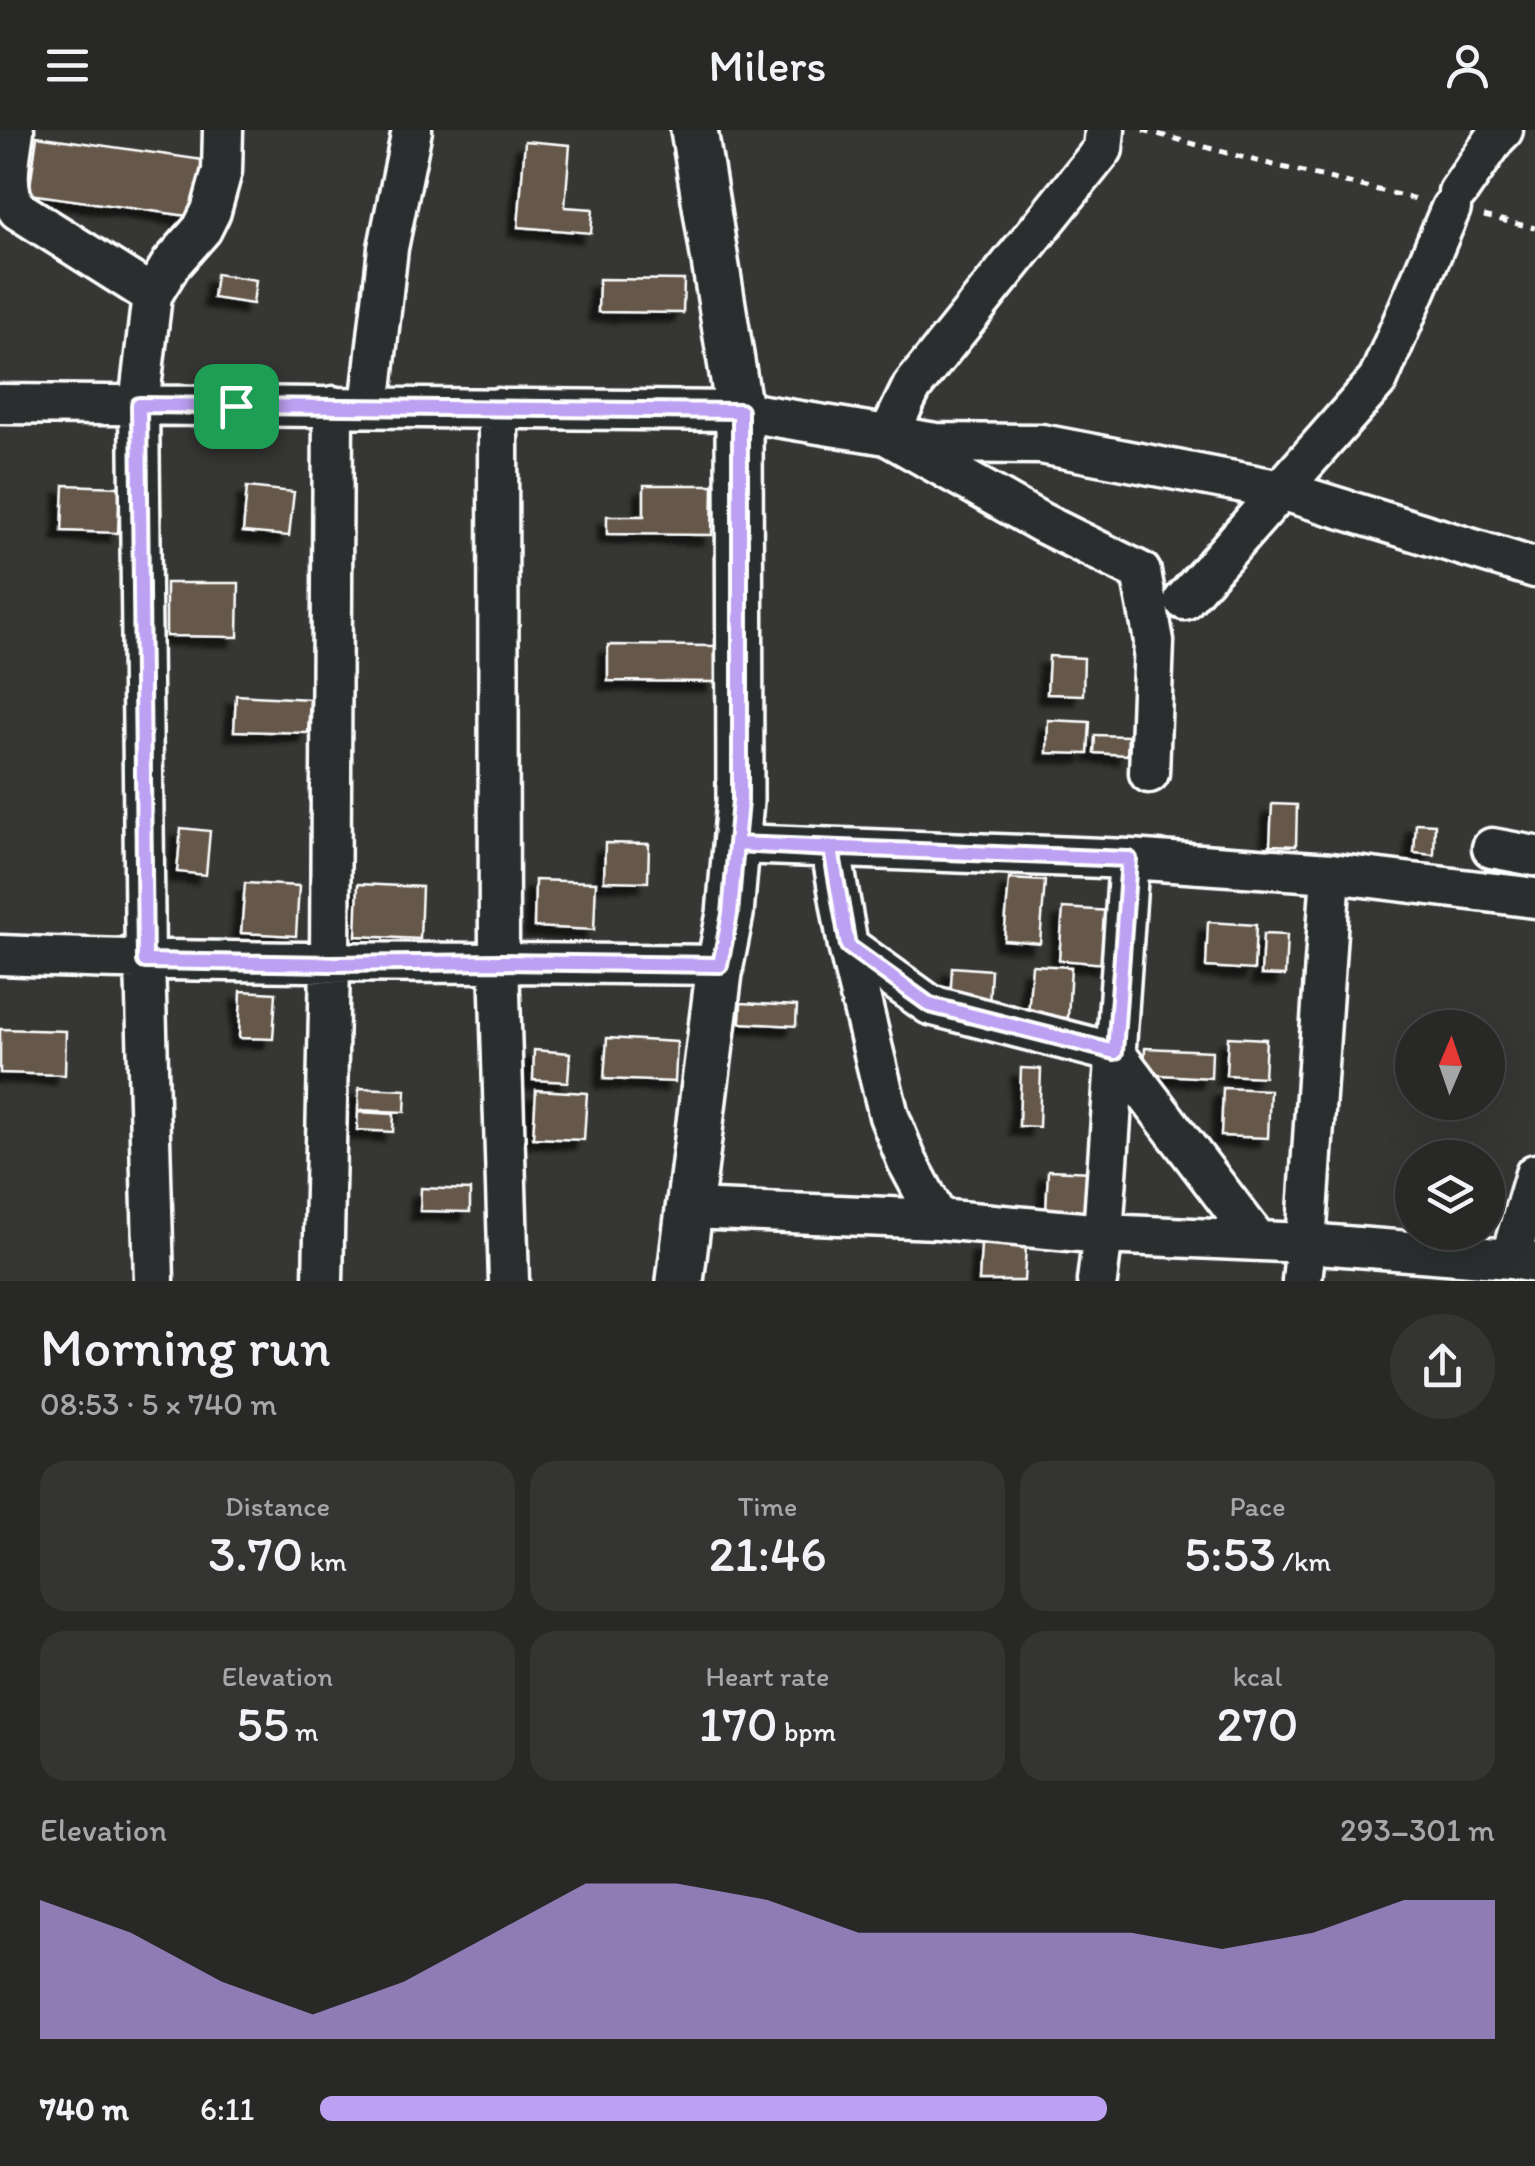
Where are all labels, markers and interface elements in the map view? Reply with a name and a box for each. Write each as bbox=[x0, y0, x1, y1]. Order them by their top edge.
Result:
icon: menu bbox=[40, 38, 95, 93]
text: Milers bbox=[708, 38, 827, 92]
icon: person bbox=[1440, 38, 1495, 93]
pin bbox=[194, 364, 279, 449]
icon: arrive bbox=[209, 379, 264, 434]
north arrow bbox=[1395, 1010, 1505, 1120]
map controls bbox=[1395, 1010, 1505, 1250]
button: layers bbox=[1395, 1140, 1505, 1250]
text: Morning run bbox=[40, 1314, 331, 1380]
button: share bbox=[1390, 1314, 1495, 1419]
text: 08:53 · 5 × 740 m bbox=[40, 1385, 277, 1423]
text: Distance bbox=[225, 1489, 330, 1523]
text: Time bbox=[738, 1489, 797, 1523]
text: Pace bbox=[1229, 1489, 1286, 1523]
text: 3.70 bbox=[208, 1523, 303, 1584]
text: 21:46 bbox=[708, 1523, 827, 1584]
text: 5:53 bbox=[1184, 1523, 1276, 1584]
text: km bbox=[303, 1544, 347, 1578]
text: /km bbox=[1276, 1544, 1331, 1578]
text: Elevation bbox=[222, 1659, 333, 1693]
text: Heart rate bbox=[706, 1659, 829, 1693]
text: kcal bbox=[1233, 1659, 1282, 1693]
text: 55 bbox=[236, 1693, 289, 1754]
text: 170 bbox=[699, 1693, 778, 1754]
text: 270 bbox=[1217, 1693, 1298, 1754]
text: m bbox=[289, 1714, 319, 1748]
text: bpm bbox=[778, 1714, 836, 1748]
text: Elevation bbox=[40, 1811, 167, 1849]
text: 293–301 m bbox=[1340, 1811, 1495, 1849]
text: 740 m bbox=[40, 2090, 129, 2128]
text: 6:11 bbox=[200, 2090, 254, 2128]

